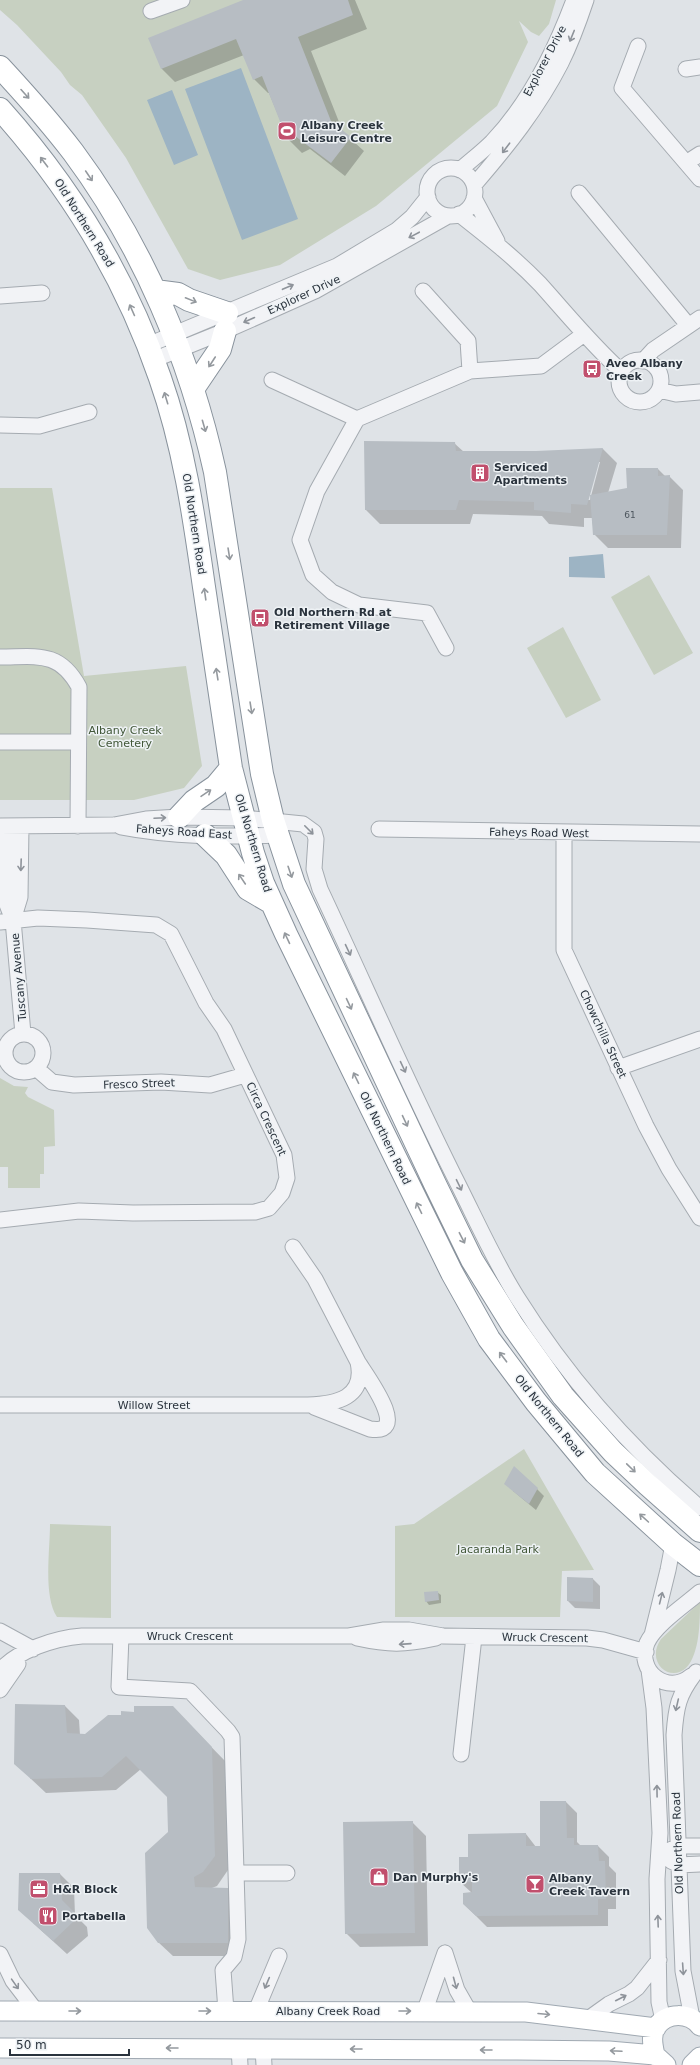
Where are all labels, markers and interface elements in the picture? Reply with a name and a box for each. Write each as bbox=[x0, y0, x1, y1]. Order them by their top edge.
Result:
street label: Explorer Drive bbox=[521, 23, 569, 99]
one-way arrow bbox=[568, 30, 575, 42]
one-way arrow bbox=[20, 89, 30, 99]
place label: Albany Creek Leisure Centre bbox=[301, 119, 392, 145]
sports icon: Albany Creek Leisure Centre bbox=[276, 120, 298, 142]
one-way arrow bbox=[502, 142, 510, 153]
one-way arrow bbox=[40, 157, 48, 168]
one-way arrow bbox=[85, 170, 93, 181]
street label: Old Northern Road bbox=[51, 176, 117, 270]
one-way arrow bbox=[408, 231, 420, 239]
street label: Explorer Drive bbox=[266, 272, 343, 318]
one-way arrow bbox=[282, 283, 294, 290]
one-way arrow bbox=[184, 297, 196, 305]
one-way arrow bbox=[128, 304, 135, 316]
one-way arrow bbox=[244, 317, 256, 324]
one-way arrow bbox=[208, 356, 217, 367]
place label: Aveo Albany Creek bbox=[606, 357, 683, 383]
bus stop icon: Aveo Albany Creek bbox=[581, 358, 603, 380]
one-way arrow bbox=[162, 392, 169, 405]
one-way arrow bbox=[201, 419, 208, 432]
place label: Serviced Apartments bbox=[494, 461, 568, 487]
building icon: Serviced Apartments bbox=[469, 462, 491, 484]
street label: Old Northern Road bbox=[180, 473, 208, 575]
house number: 61 bbox=[624, 510, 636, 520]
one-way arrow bbox=[225, 547, 233, 560]
one-way arrow bbox=[201, 588, 209, 601]
place label: Old Northern Rd at Retirement Village bbox=[274, 606, 392, 632]
bus stop icon: Old Northern Rd at Retirement Village bbox=[249, 607, 271, 629]
one-way arrow bbox=[213, 668, 221, 681]
one-way arrow bbox=[247, 701, 255, 714]
park label: Albany Creek Cemetery bbox=[88, 724, 162, 750]
one-way arrow bbox=[200, 789, 211, 797]
street label: Old Northern Road bbox=[232, 792, 274, 894]
one-way arrow bbox=[153, 815, 166, 822]
street label: Faheys Road East bbox=[135, 822, 233, 842]
one-way arrow bbox=[304, 824, 314, 834]
street label: Faheys Road West bbox=[489, 826, 590, 840]
one-way arrow bbox=[17, 858, 25, 871]
one-way arrow bbox=[286, 866, 294, 878]
one-way arrow bbox=[238, 874, 246, 885]
street label: Tuscany Avenue bbox=[9, 932, 29, 1023]
one-way arrow bbox=[283, 932, 290, 944]
one-way arrow bbox=[345, 943, 352, 955]
street label: Chowchilla Street bbox=[577, 988, 630, 1081]
one-way arrow bbox=[346, 997, 353, 1009]
one-way arrow bbox=[400, 1061, 407, 1073]
one-way arrow bbox=[352, 1072, 359, 1084]
street label: Fresco Street bbox=[103, 1076, 176, 1092]
street label: Circa Crescent bbox=[243, 1080, 289, 1159]
street label: Old Northern Road bbox=[357, 1089, 413, 1187]
one-way arrow bbox=[402, 1115, 409, 1127]
one-way arrow bbox=[456, 1179, 463, 1191]
one-way arrow bbox=[415, 1202, 422, 1214]
one-way arrow bbox=[458, 1232, 466, 1244]
one-way arrow bbox=[499, 1352, 507, 1363]
street label: Old Northern Road bbox=[512, 1372, 586, 1460]
street label: Willow Street bbox=[118, 1399, 191, 1412]
one-way arrow bbox=[626, 1464, 636, 1473]
one-way arrow bbox=[639, 1513, 649, 1522]
park label: Jacaranda Park bbox=[456, 1543, 540, 1556]
one-way arrow bbox=[658, 1592, 666, 1605]
street label: Wruck Crescent bbox=[147, 1630, 234, 1643]
street label: Wruck Crescent bbox=[502, 1631, 589, 1645]
one-way arrow bbox=[399, 1640, 412, 1647]
one-way arrow bbox=[673, 1699, 680, 1712]
one-way arrow bbox=[653, 1785, 661, 1798]
street label: Old Northern Road bbox=[670, 1792, 686, 1894]
shop icon: Dan Murphy's bbox=[368, 1866, 390, 1888]
place label: Dan Murphy's bbox=[393, 1871, 479, 1884]
place label: Albany Creek Tavern bbox=[549, 1872, 630, 1898]
bar icon: Albany Creek Tavern bbox=[524, 1873, 546, 1895]
office icon: H&R Block bbox=[28, 1878, 50, 1900]
place label: H&R Block bbox=[53, 1883, 118, 1896]
restaurant icon: Portabella bbox=[37, 1905, 59, 1927]
place label: Portabella bbox=[62, 1910, 126, 1923]
one-way arrow bbox=[654, 1915, 662, 1928]
one-way arrow bbox=[679, 1962, 686, 1975]
one-way arrow bbox=[452, 1976, 459, 1989]
one-way arrow bbox=[263, 1977, 270, 1989]
one-way arrow bbox=[11, 1978, 19, 1989]
one-way arrow bbox=[615, 1994, 627, 2001]
street label: Albany Creek Road bbox=[276, 2005, 380, 2018]
one-way arrow bbox=[68, 2007, 81, 2015]
one-way arrow bbox=[198, 2007, 211, 2015]
one-way arrow bbox=[398, 2007, 411, 2014]
one-way arrow bbox=[537, 2010, 550, 2017]
scale bar bbox=[10, 2031, 129, 2057]
text: 50 m bbox=[16, 2038, 47, 2052]
one-way arrow bbox=[166, 2044, 179, 2052]
one-way arrow bbox=[350, 2045, 363, 2053]
one-way arrow bbox=[480, 2046, 493, 2054]
one-way arrow bbox=[610, 2048, 623, 2055]

